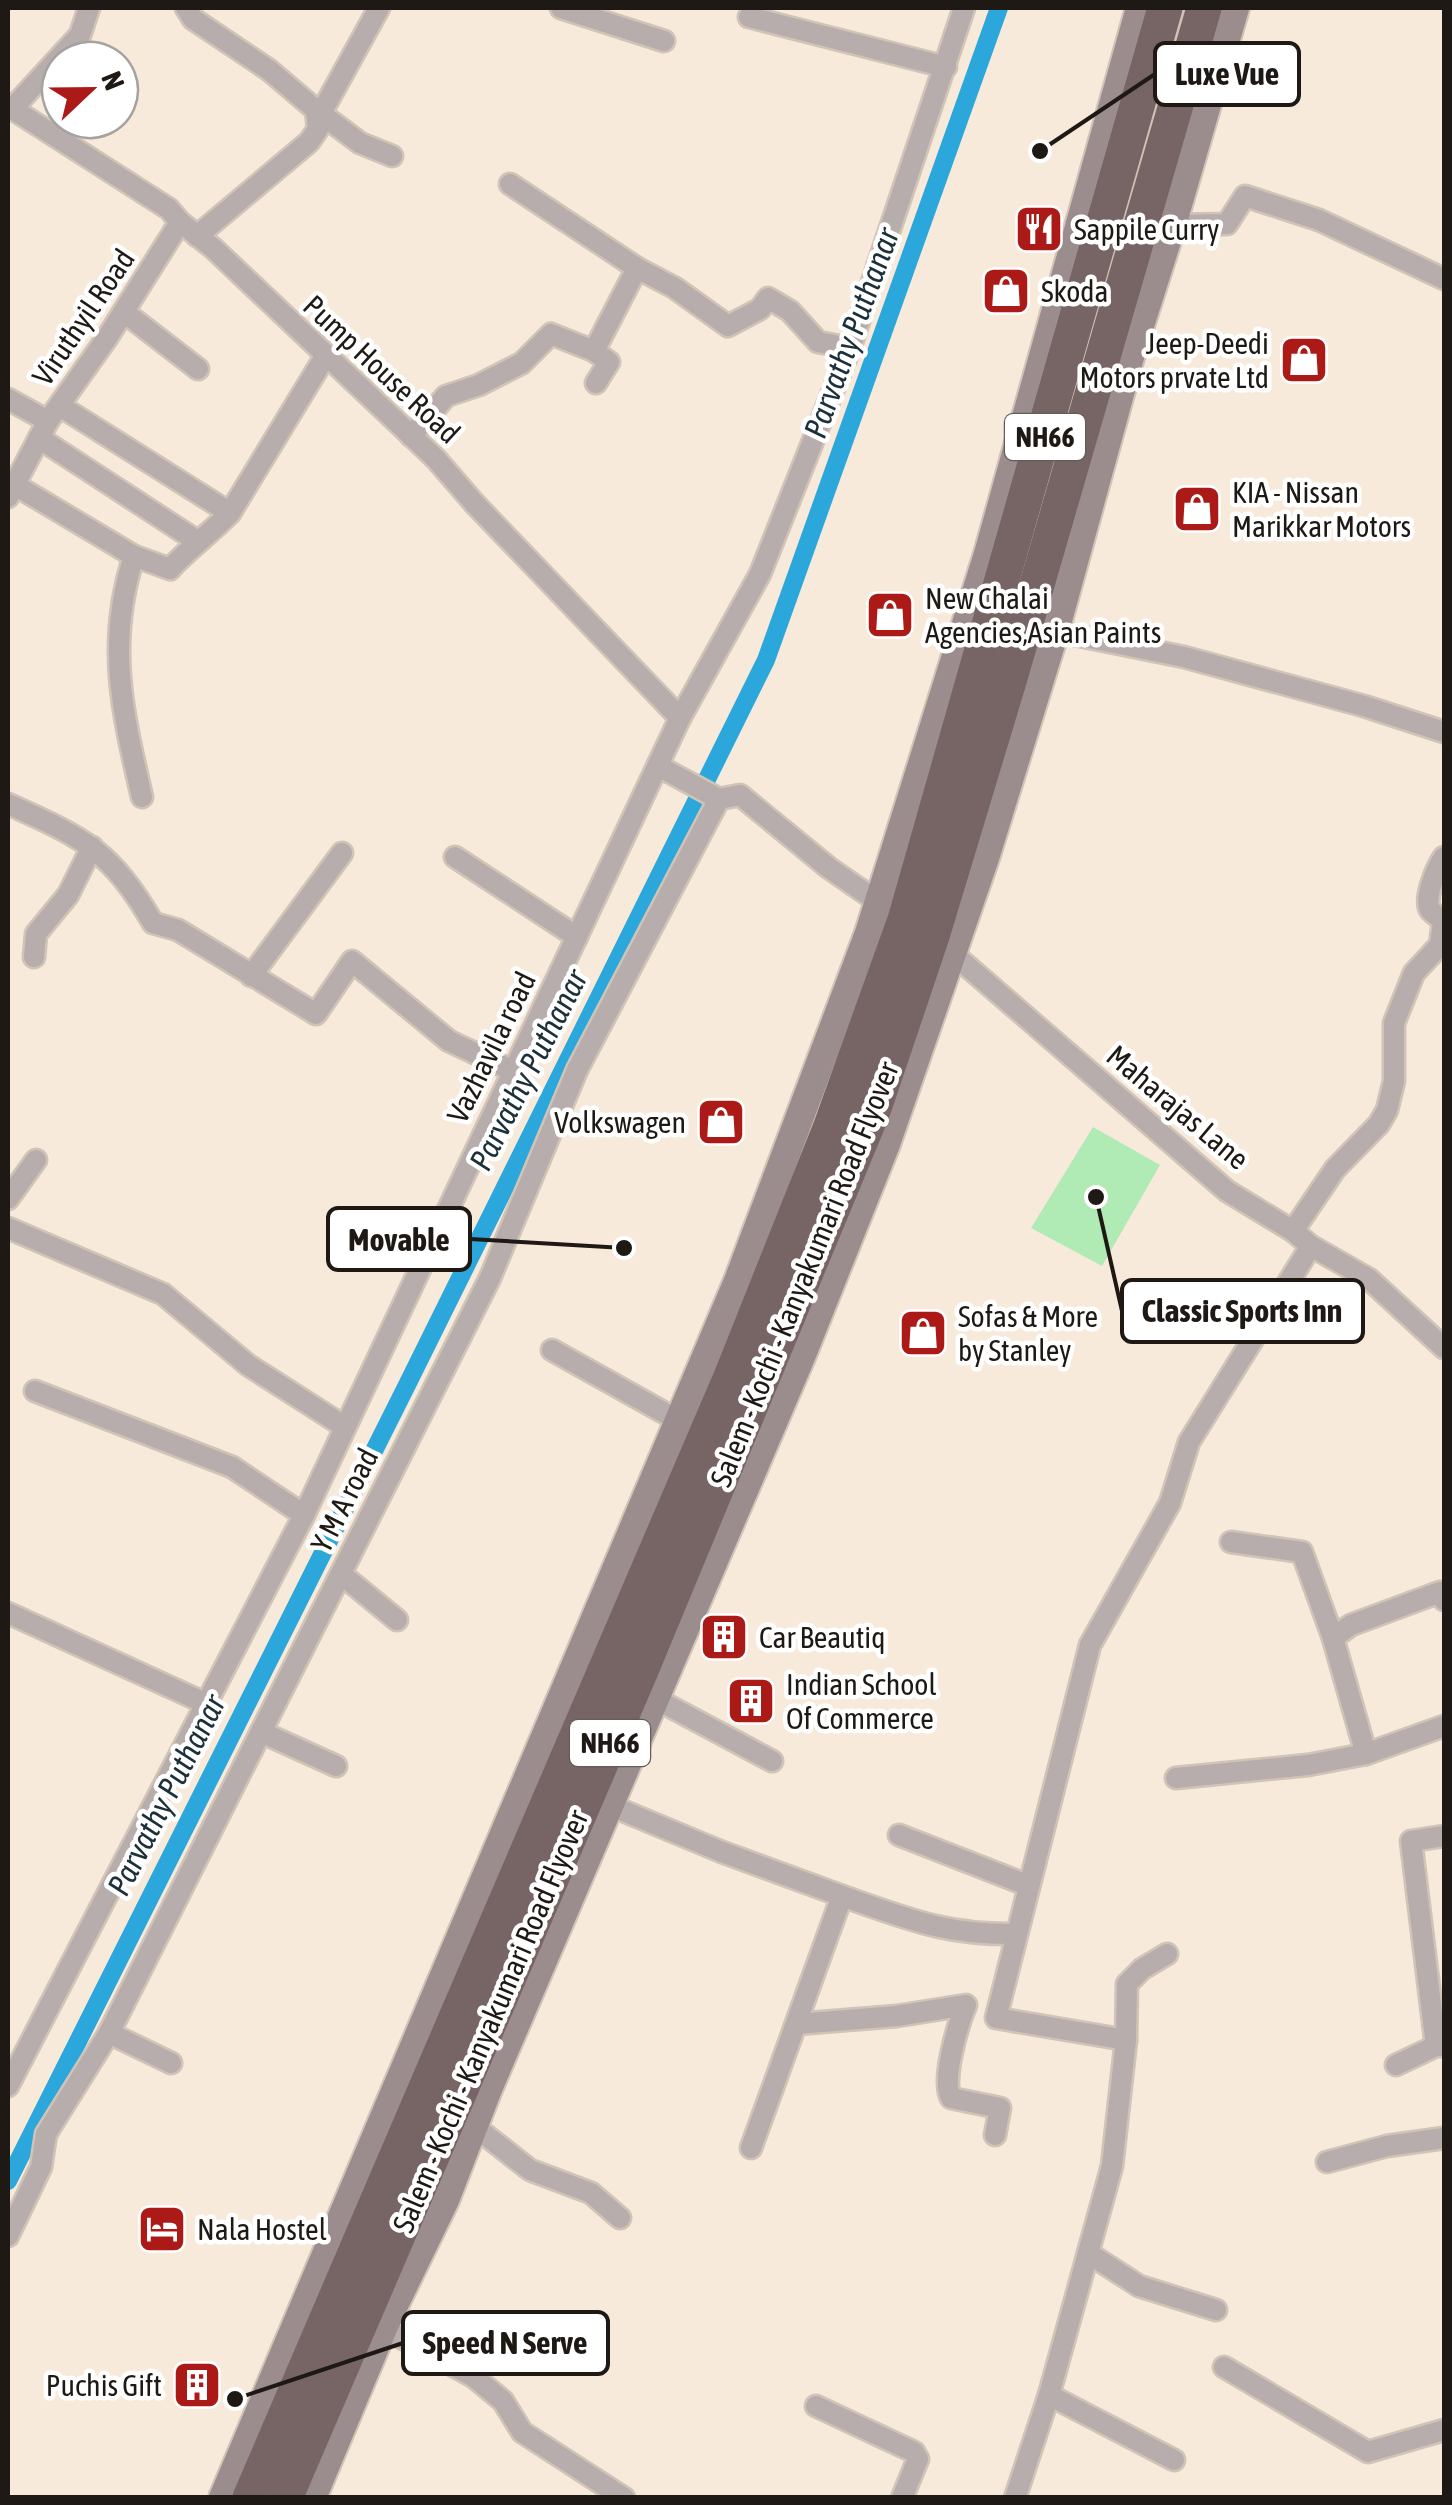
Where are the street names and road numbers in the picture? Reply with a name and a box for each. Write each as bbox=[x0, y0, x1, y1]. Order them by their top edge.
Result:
street label: Viruthyil Road bbox=[25, 243, 141, 391]
street label: Pump House Road bbox=[297, 288, 467, 450]
road number: NH66 bbox=[1005, 414, 1085, 460]
street label: Vazhavila road bbox=[440, 966, 542, 1128]
street label: Maharajas Lane bbox=[1100, 1038, 1256, 1176]
street label: Salem - Kochi - Kanyakumari Road Flyover bbox=[703, 1056, 905, 1491]
street label: Y M A road bbox=[304, 1443, 384, 1557]
road number: NH66 bbox=[570, 1720, 650, 1766]
street label: Salem - Kochi - Kanyakumari Road Flyover bbox=[385, 1804, 595, 2237]

